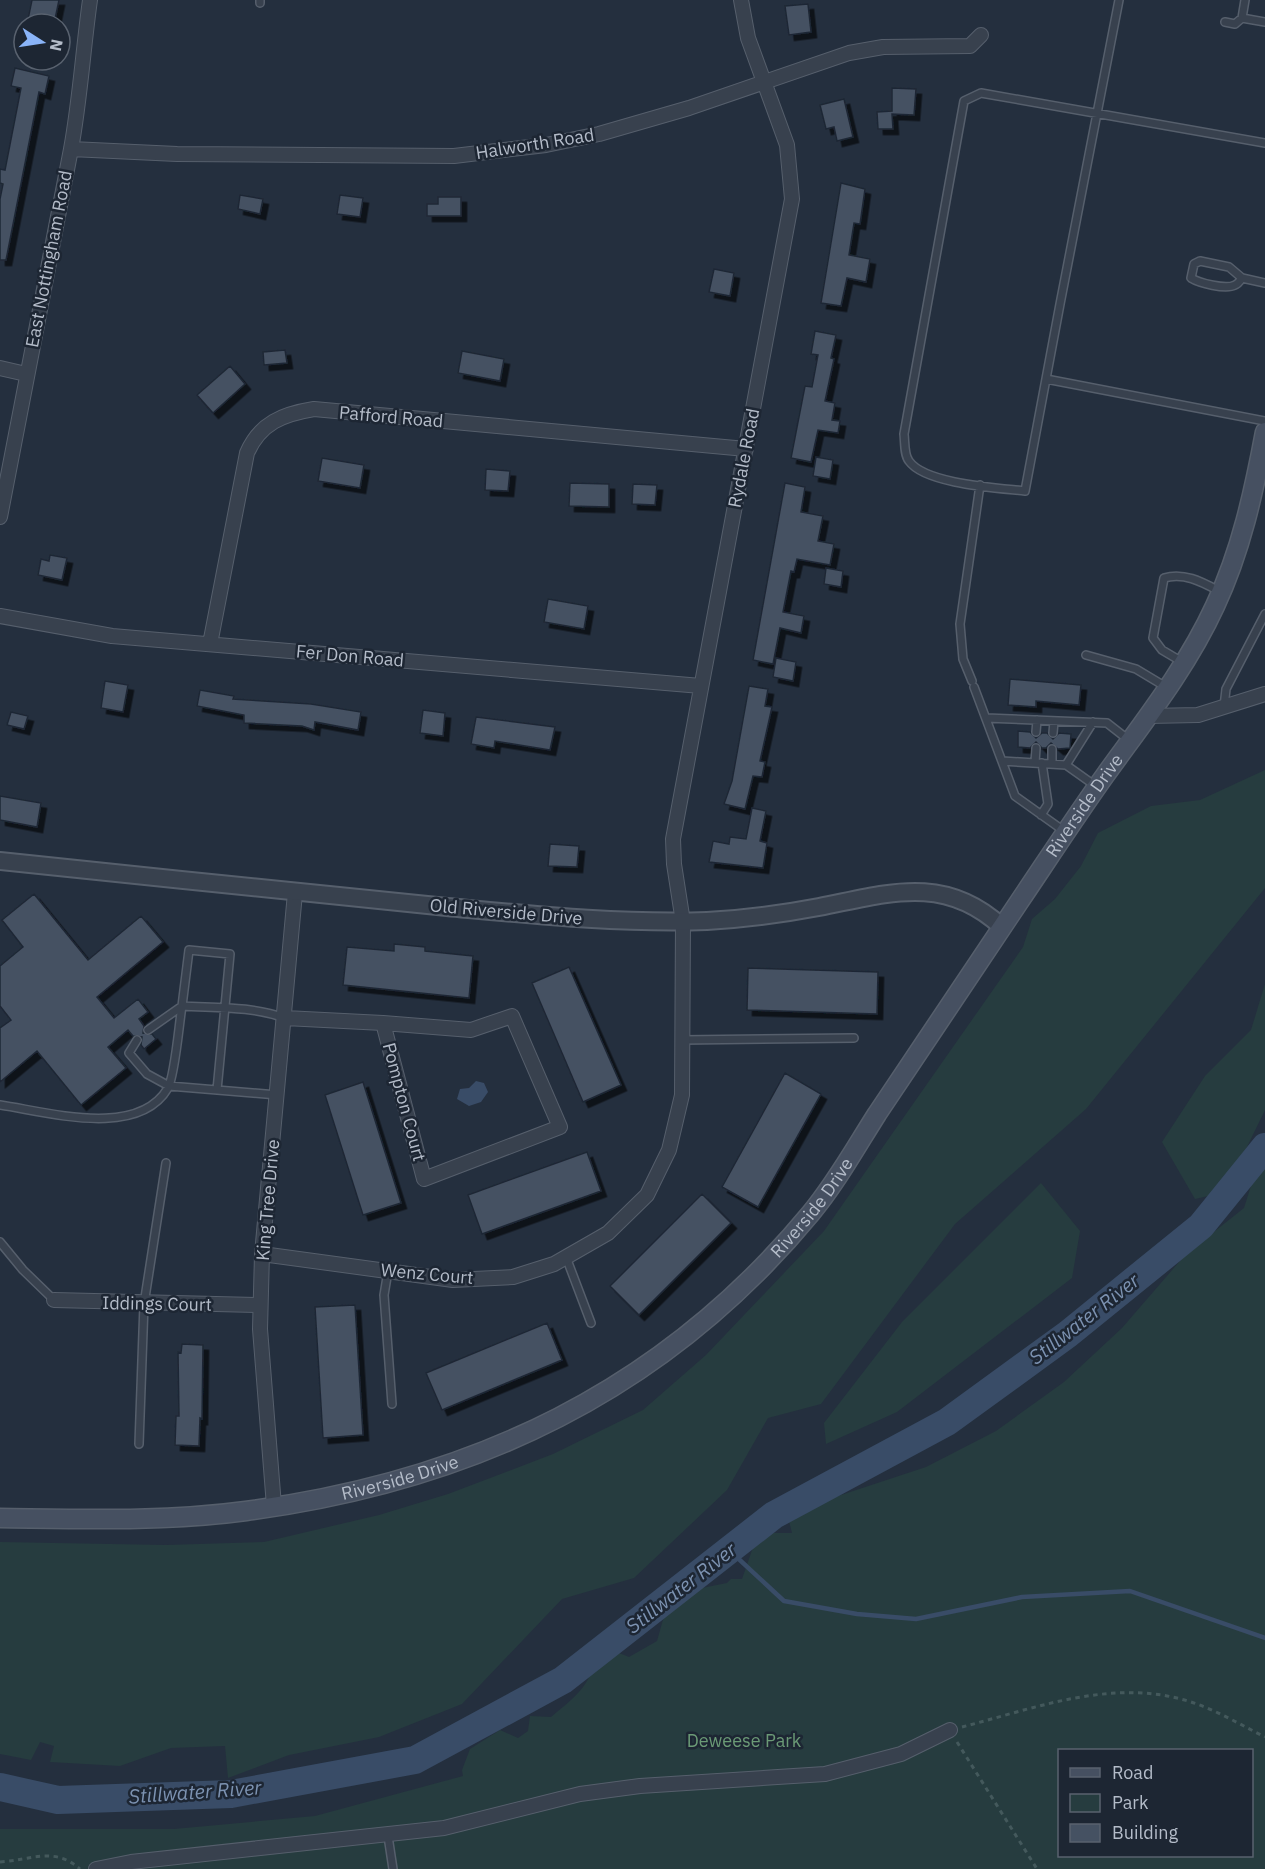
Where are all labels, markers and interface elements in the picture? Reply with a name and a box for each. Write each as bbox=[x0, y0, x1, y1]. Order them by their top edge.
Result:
north arrow bbox=[12, 12, 72, 72]
text: N bbox=[46, 37, 68, 53]
street label: Halworth Road bbox=[474, 123, 596, 164]
street label: East Nottingham Road bbox=[20, 168, 77, 349]
street label: Pafford Road bbox=[338, 400, 444, 433]
street label: Rydale Road bbox=[723, 406, 764, 510]
street label: Fer Don Road bbox=[295, 639, 405, 672]
street label: Riverside Drive bbox=[1040, 749, 1128, 862]
street label: Old Riverside Drive bbox=[429, 893, 583, 930]
street label: Pompton Court bbox=[378, 1040, 431, 1164]
street label: King Tree Drive bbox=[251, 1138, 284, 1262]
street label: Riverside Drive bbox=[765, 1153, 858, 1262]
street label: Wenz Court bbox=[380, 1258, 474, 1289]
water label: Stillwater River bbox=[1023, 1267, 1145, 1370]
street label: Iddings Court bbox=[102, 1291, 212, 1316]
street label: Riverside Drive bbox=[339, 1450, 462, 1505]
water label: Stillwater River bbox=[620, 1536, 742, 1639]
park label: Deweese Park bbox=[687, 1729, 802, 1752]
legend bbox=[1058, 1749, 1253, 1857]
text: Road bbox=[1112, 1761, 1153, 1784]
water label: Stillwater River bbox=[128, 1773, 263, 1810]
text: Park bbox=[1112, 1791, 1149, 1814]
text: Building bbox=[1112, 1821, 1179, 1844]

